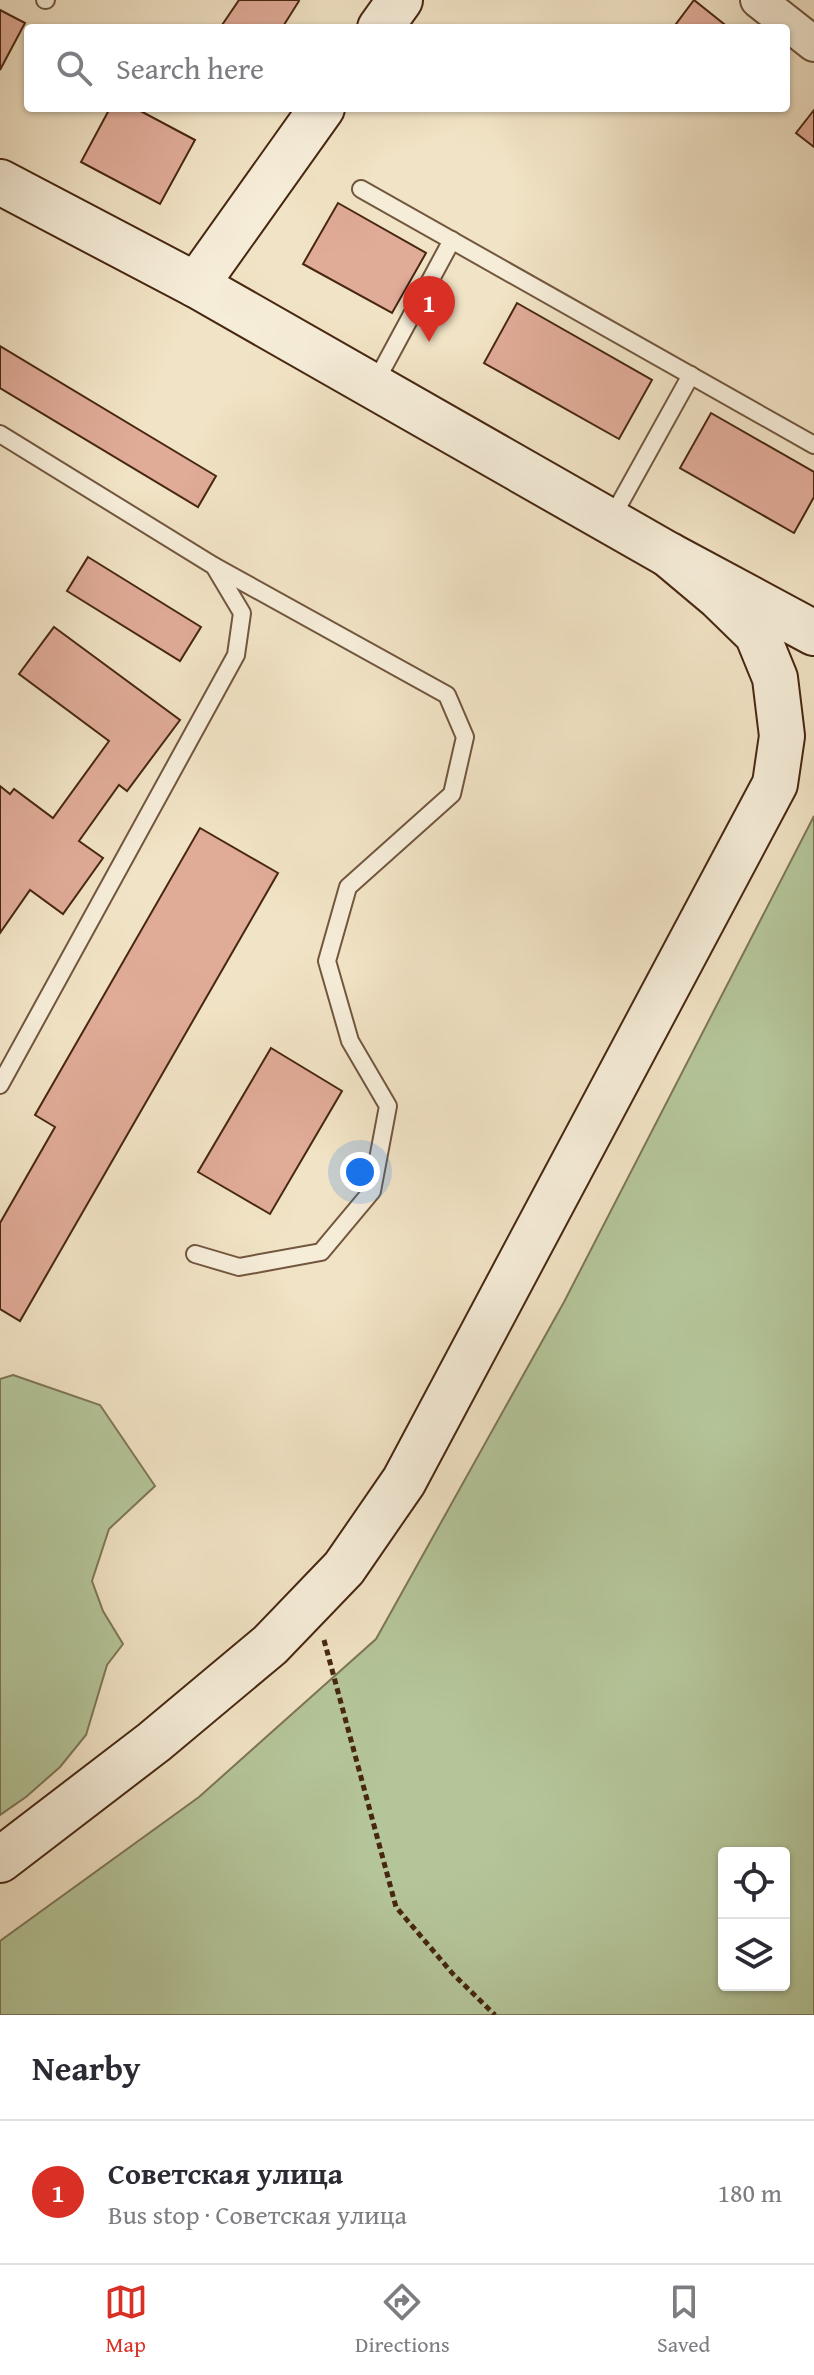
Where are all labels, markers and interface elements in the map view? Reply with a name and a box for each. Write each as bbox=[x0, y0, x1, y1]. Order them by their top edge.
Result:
search box bbox=[24, 24, 790, 112]
icon: search bbox=[52, 46, 96, 90]
text: Search here bbox=[116, 46, 264, 90]
pin: 1 bbox=[403, 276, 455, 342]
your location bbox=[340, 1152, 380, 1192]
map controls bbox=[718, 1847, 790, 1991]
button: locate bbox=[718, 1847, 790, 1919]
button: layers bbox=[718, 1919, 790, 1991]
text: Nearby bbox=[32, 2043, 141, 2092]
text: Советская улица bbox=[108, 2151, 343, 2195]
text: 1 bbox=[51, 2173, 65, 2212]
text: 180 m bbox=[717, 2173, 782, 2212]
text: Bus stop · Советская улица bbox=[108, 2195, 407, 2234]
tab: Map bbox=[104, 2280, 148, 2360]
tab: Directions bbox=[355, 2280, 450, 2360]
tab: Saved bbox=[657, 2280, 710, 2360]

